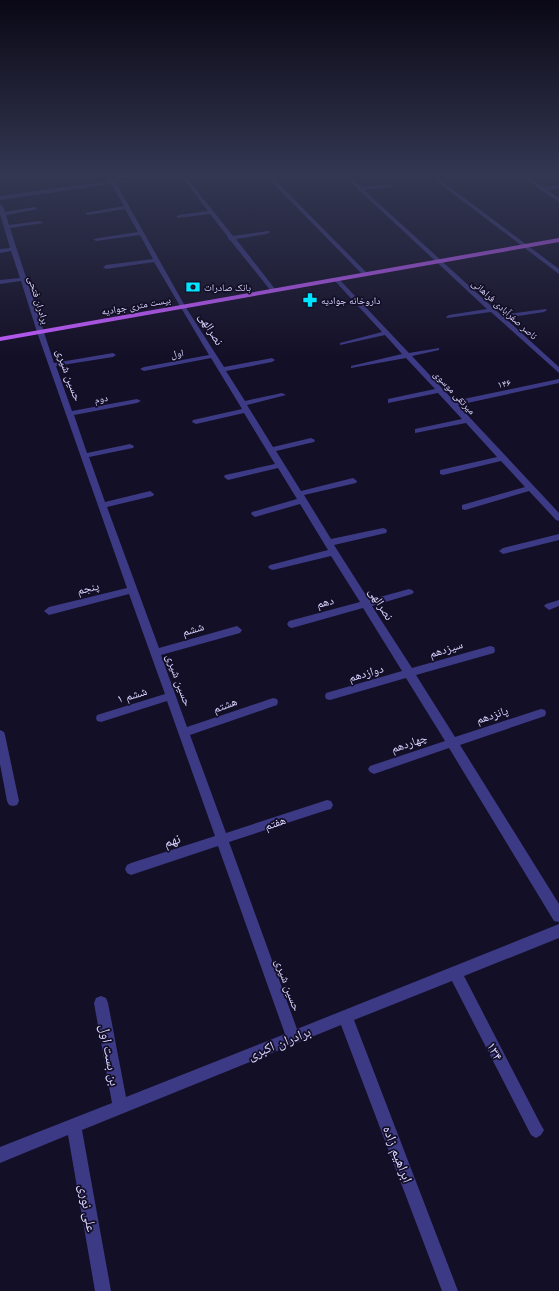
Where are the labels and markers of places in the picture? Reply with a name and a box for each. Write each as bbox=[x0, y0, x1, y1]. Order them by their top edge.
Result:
bank icon: بانک صادرات bbox=[185, 279, 201, 295]
place label: بانک صادرات bbox=[204, 280, 251, 294]
pharmacy icon: داروخانه جوادیه bbox=[302, 292, 318, 308]
place label: داروخانه جوادیه bbox=[321, 293, 380, 307]

